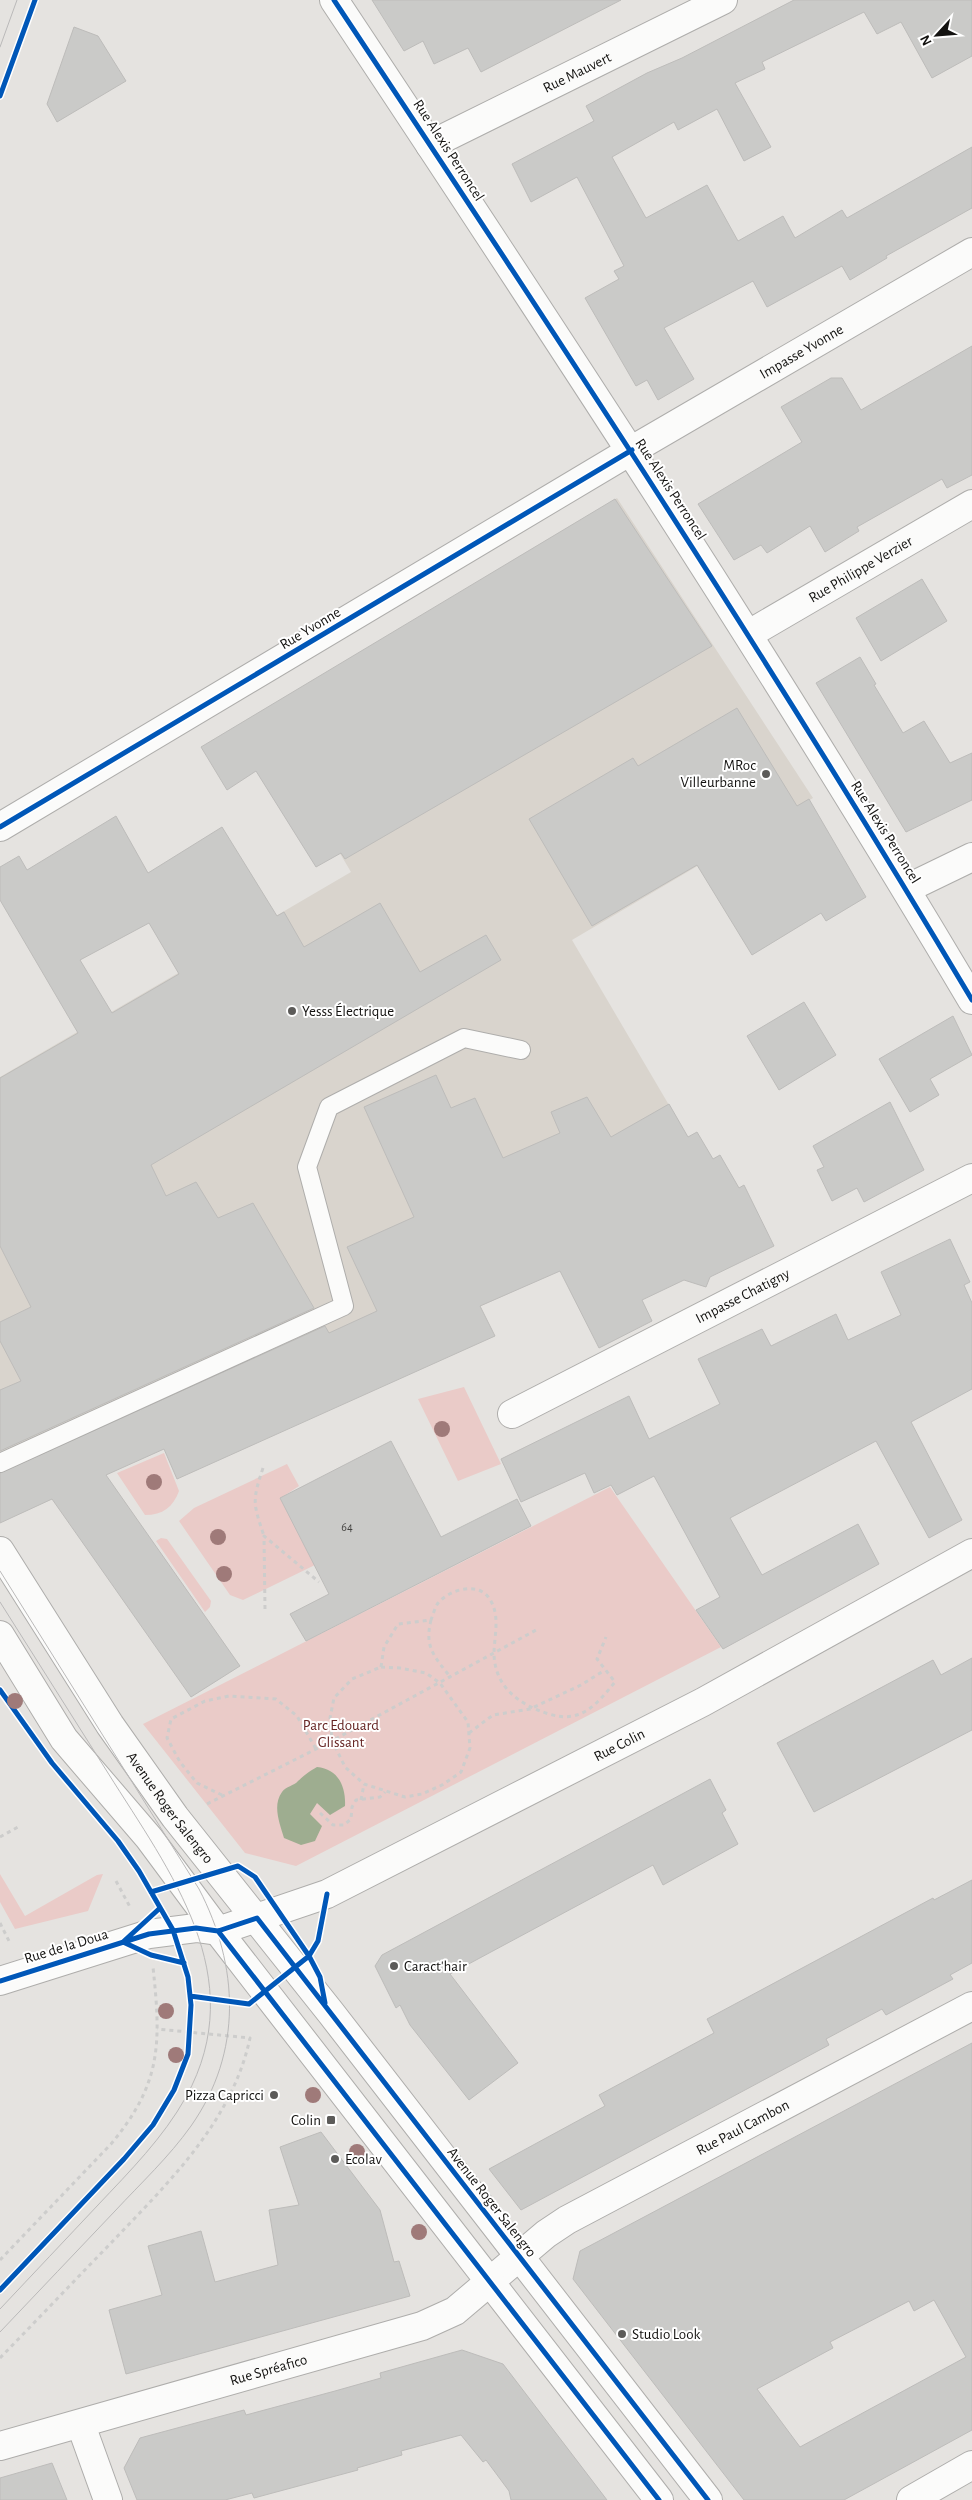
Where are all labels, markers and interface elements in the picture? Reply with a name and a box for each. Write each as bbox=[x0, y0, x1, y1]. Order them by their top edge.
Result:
north arrow bbox=[912, 10, 962, 60]
text: N bbox=[918, 33, 935, 48]
street label: Rue Mauvert bbox=[541, 50, 614, 96]
street label: Rue Alexis Perroncel bbox=[410, 97, 487, 204]
street label: Impasse Yvonne bbox=[757, 322, 846, 382]
street label: Rue Alexis Perroncel bbox=[632, 436, 709, 543]
street label: Rue Philippe Verzier bbox=[806, 533, 915, 606]
street label: Rue Yvonne bbox=[277, 604, 343, 652]
place label: MRoc Villeurbanne bbox=[680, 758, 756, 790]
marker: MRoc Villeurbanne bbox=[760, 768, 772, 780]
street label: Rue Alexis Perroncel bbox=[848, 778, 923, 886]
place label: Yesss Électrique bbox=[302, 1002, 394, 1019]
marker: Yesss Électrique bbox=[286, 1005, 298, 1017]
street label: Impasse Chatigny bbox=[693, 1266, 793, 1326]
house number: 64 bbox=[341, 1521, 353, 1533]
park label: Parc Edouard Glissant bbox=[303, 1718, 379, 1750]
street label: Rue Colin bbox=[591, 1726, 647, 1764]
street label: Avenue Roger Salengro bbox=[124, 1749, 216, 1866]
street label: Rue de la Doua bbox=[22, 1927, 110, 1966]
place label: Caract'hair bbox=[404, 1959, 467, 1974]
marker: Caract'hair bbox=[388, 1960, 400, 1972]
place label: Pizza Capricci bbox=[185, 2088, 264, 2103]
marker: Pizza Capricci bbox=[268, 2089, 280, 2101]
street label: Rue Paul Cambon bbox=[694, 2097, 792, 2158]
place label: Colin bbox=[291, 2113, 321, 2128]
marker: Colin bbox=[325, 2114, 337, 2126]
street label: Avenue Roger Salengro bbox=[444, 2145, 539, 2260]
place label: Ecolav bbox=[345, 2152, 382, 2167]
marker: Ecolav bbox=[329, 2153, 341, 2165]
place label: Studio Look bbox=[632, 2327, 701, 2342]
marker: Studio Look bbox=[616, 2328, 628, 2340]
street label: Rue Spréafico bbox=[228, 2352, 309, 2388]

